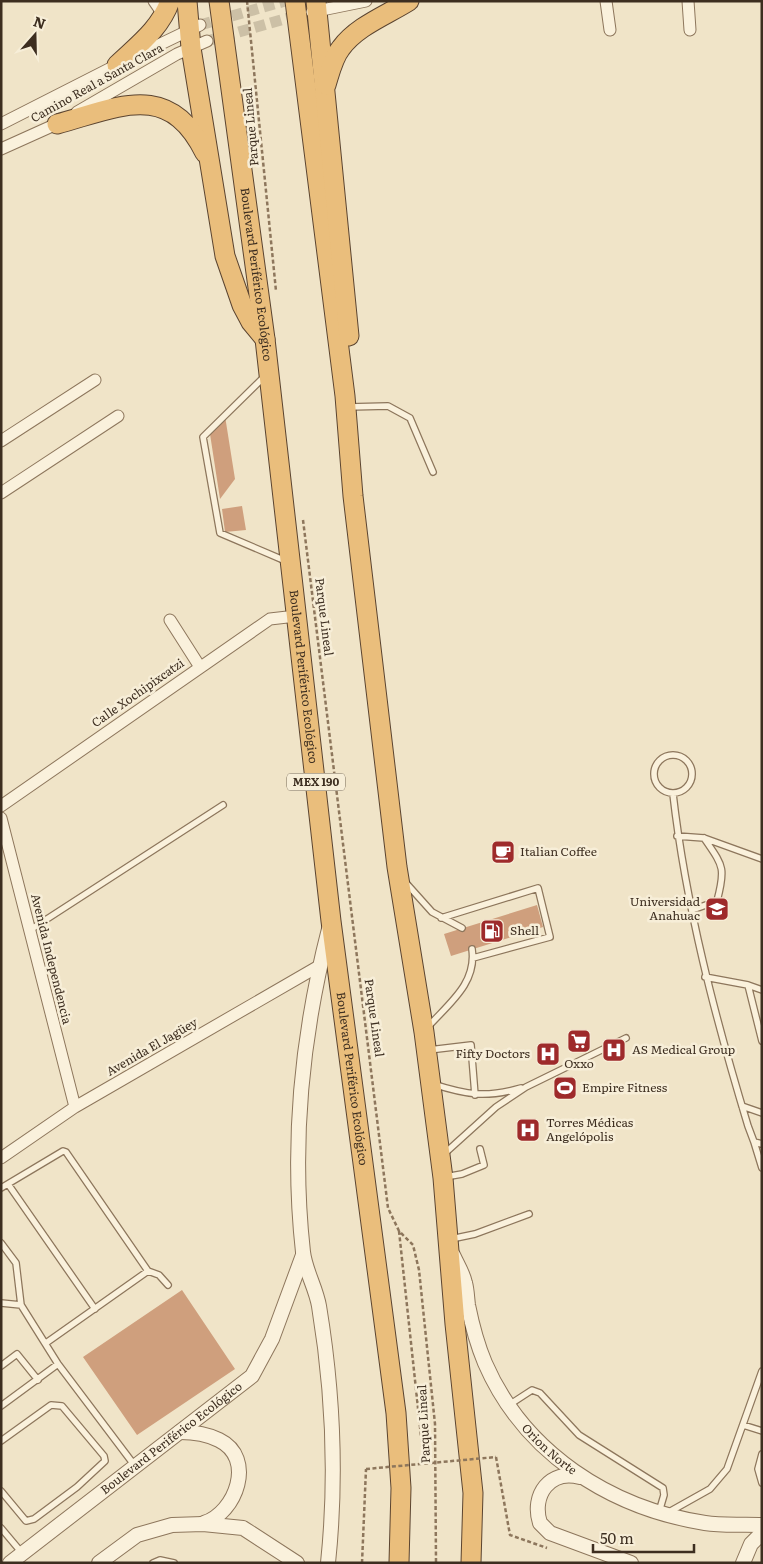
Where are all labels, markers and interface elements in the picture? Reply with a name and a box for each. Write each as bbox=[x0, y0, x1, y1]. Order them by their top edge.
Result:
north arrow bbox=[10, 10, 60, 60]
text: N bbox=[31, 10, 49, 33]
street label: Camino Real a Santa Clara bbox=[27, 38, 167, 126]
street label: Parque Lineal bbox=[238, 87, 262, 167]
street label: Boulevard Periférico Ecológico bbox=[236, 186, 277, 362]
street label: Parque Lineal bbox=[311, 577, 339, 657]
street label: Boulevard Periférico Ecológico bbox=[285, 589, 323, 765]
street label: Calle Xochipixcatzi bbox=[87, 653, 187, 731]
road number: MEX 190 bbox=[287, 774, 345, 790]
cafe icon: Italian Coffee bbox=[490, 839, 516, 865]
place label: Italian Coffee bbox=[520, 842, 597, 860]
street label: Avenida Independencia bbox=[27, 892, 77, 1026]
place label: Universidad Anahuac bbox=[630, 892, 701, 924]
school or university icon: Universidad Anahuac bbox=[704, 896, 730, 922]
fuel station icon: Shell bbox=[479, 918, 505, 944]
place label: Shell bbox=[510, 921, 539, 939]
street label: Parque Lineal bbox=[361, 978, 389, 1058]
street label: Boulevard Periférico Ecológico bbox=[332, 991, 373, 1167]
street label: Avenida El Jagüey bbox=[103, 1013, 201, 1080]
supermarket icon: Oxxo bbox=[566, 1028, 592, 1054]
hospital icon: AS Medical Group bbox=[601, 1037, 627, 1063]
place label: AS Medical Group bbox=[632, 1040, 735, 1058]
hospital icon: Fifty Doctors bbox=[535, 1041, 561, 1067]
place label: Fifty Doctors bbox=[456, 1044, 531, 1062]
place label: Oxxo bbox=[564, 1054, 594, 1072]
sports icon: Empire Fitness bbox=[552, 1075, 578, 1101]
place label: Empire Fitness bbox=[582, 1078, 668, 1096]
place label: Torres Médicas Angelópolis bbox=[546, 1113, 634, 1145]
hospital icon: Torres Médicas Angelópolis bbox=[515, 1117, 541, 1143]
street label: Boulevard Periférico Ecológico bbox=[96, 1377, 246, 1498]
street label: Parque Lineal bbox=[412, 1384, 434, 1464]
street label: Orion Norte bbox=[518, 1419, 581, 1479]
scale bar bbox=[593, 1522, 694, 1554]
text: 50 m bbox=[600, 1526, 634, 1549]

